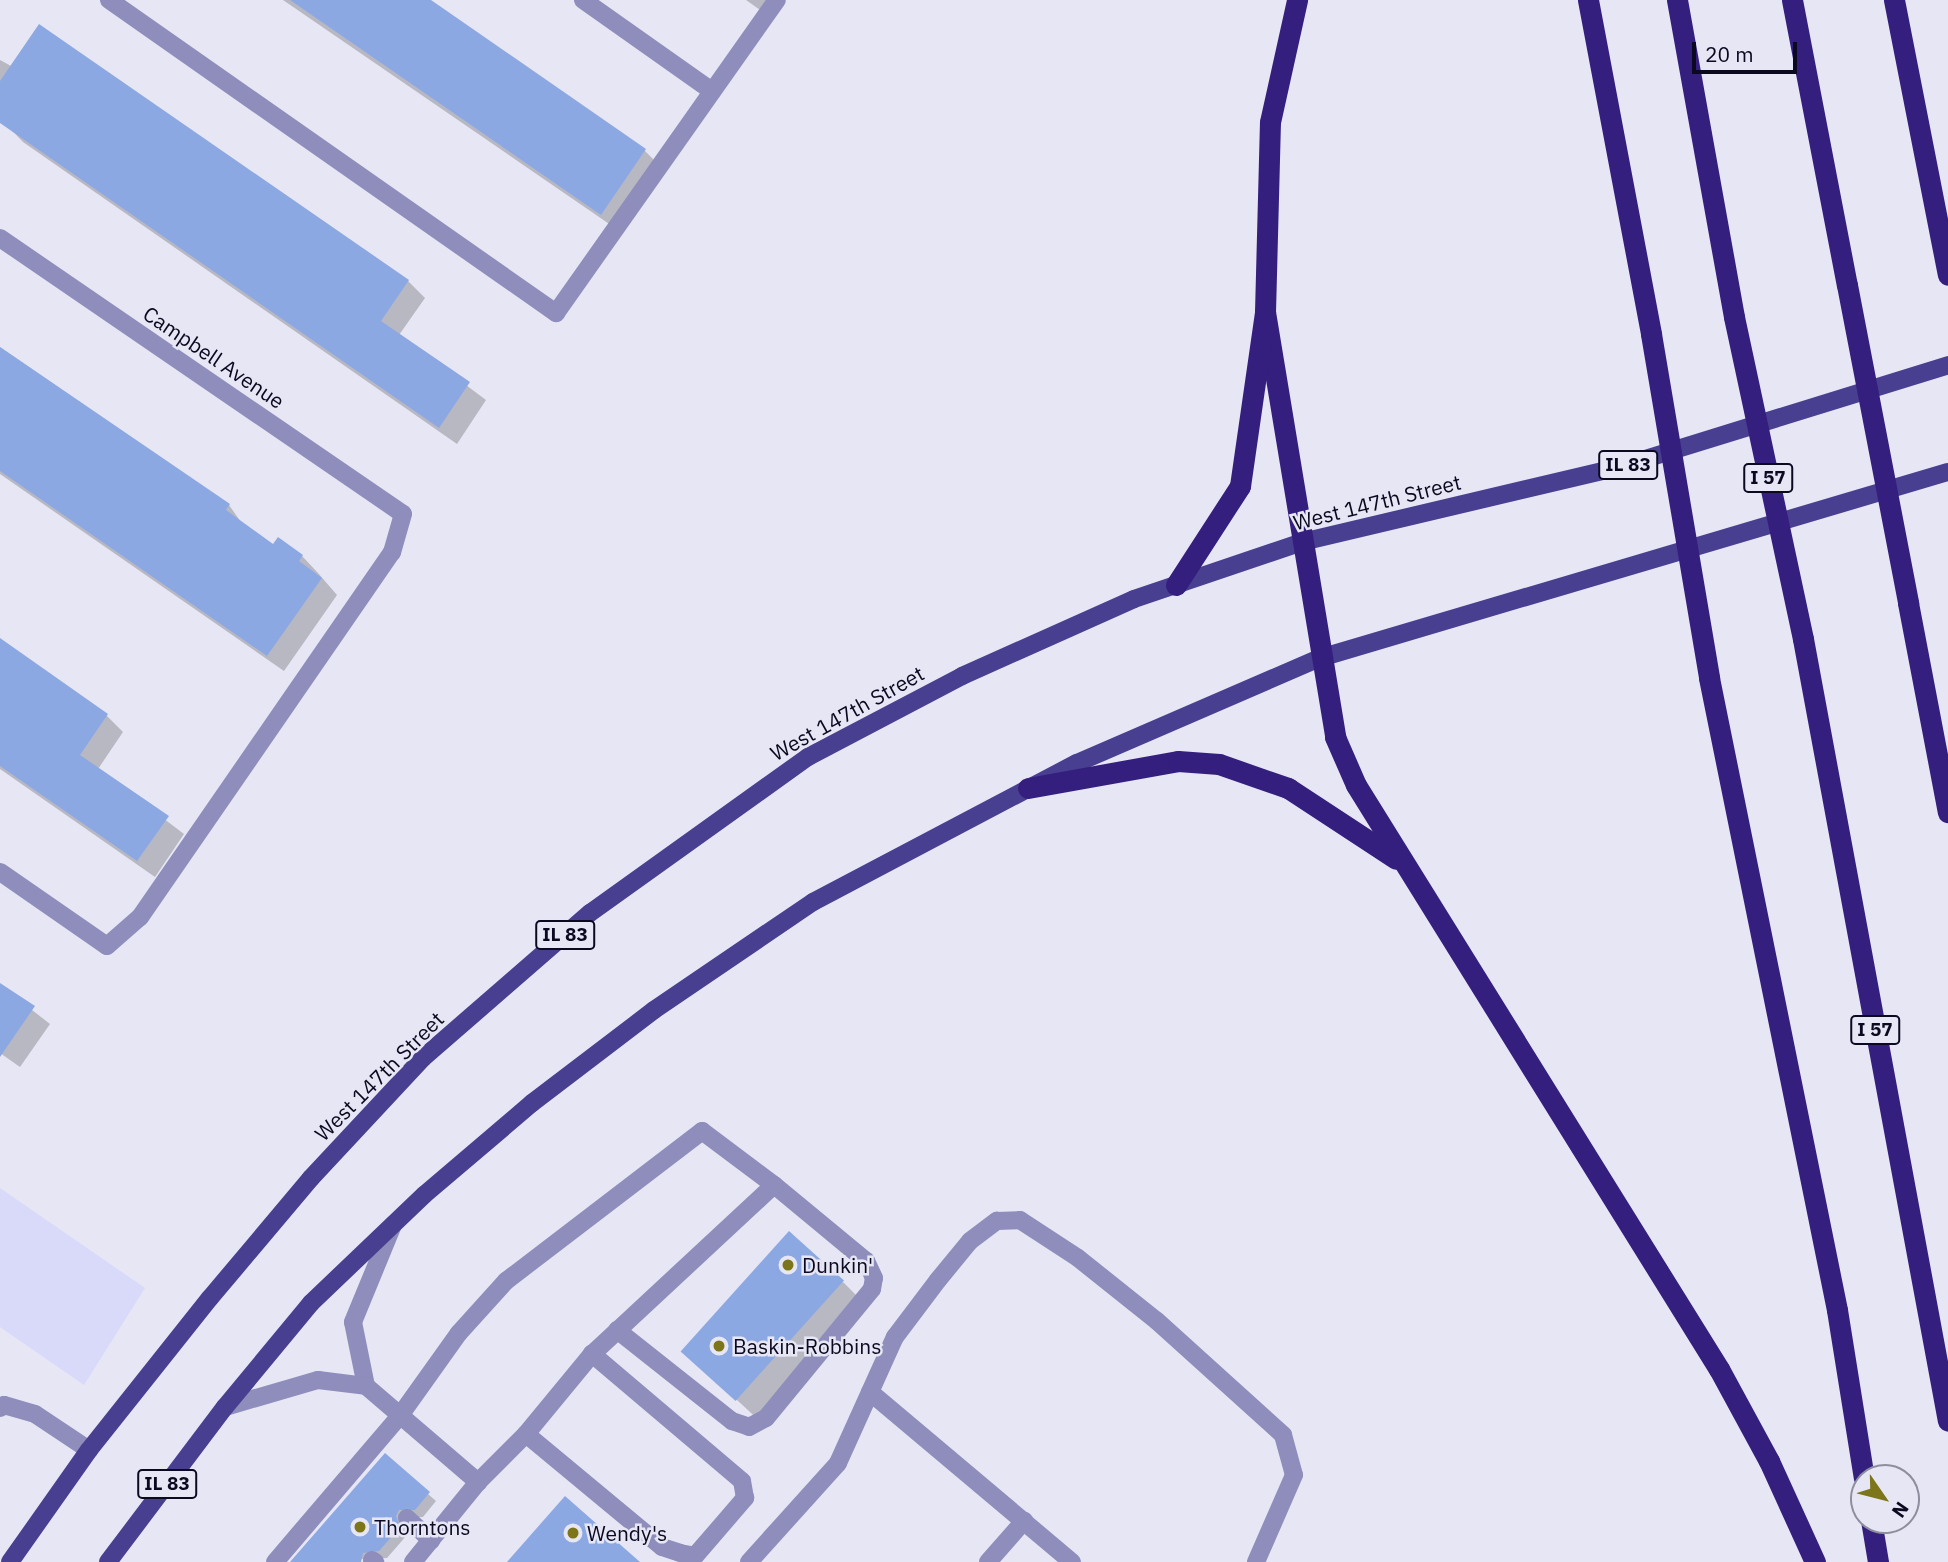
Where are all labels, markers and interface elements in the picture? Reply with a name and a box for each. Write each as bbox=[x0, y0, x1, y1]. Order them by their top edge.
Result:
scale bar bbox=[1696, 28, 1801, 72]
text: 20 m bbox=[1705, 40, 1754, 68]
street label: Campbell Avenue bbox=[139, 300, 289, 414]
road number: IL 83 bbox=[1596, 450, 1660, 480]
road number: I 57 bbox=[1742, 463, 1794, 494]
street label: West 147th Street bbox=[1291, 469, 1463, 535]
street label: West 147th Street bbox=[766, 660, 928, 766]
road number: IL 83 bbox=[534, 920, 596, 951]
street label: West 147th Street bbox=[309, 1006, 449, 1146]
road number: I 57 bbox=[1849, 1014, 1901, 1046]
place label: Dunkin' bbox=[802, 1252, 873, 1278]
marker: Dunkin' bbox=[780, 1257, 796, 1273]
place label: Baskin-Robbins bbox=[733, 1333, 881, 1359]
marker: Baskin-Robbins bbox=[711, 1338, 727, 1354]
north arrow bbox=[1850, 1464, 1920, 1534]
road number: IL 83 bbox=[136, 1468, 198, 1500]
text: N bbox=[1887, 1497, 1914, 1522]
place label: Thorntons bbox=[374, 1514, 471, 1540]
marker: Thorntons bbox=[352, 1519, 368, 1535]
place label: Wendy's bbox=[587, 1520, 667, 1546]
marker: Wendy's bbox=[565, 1525, 581, 1541]

